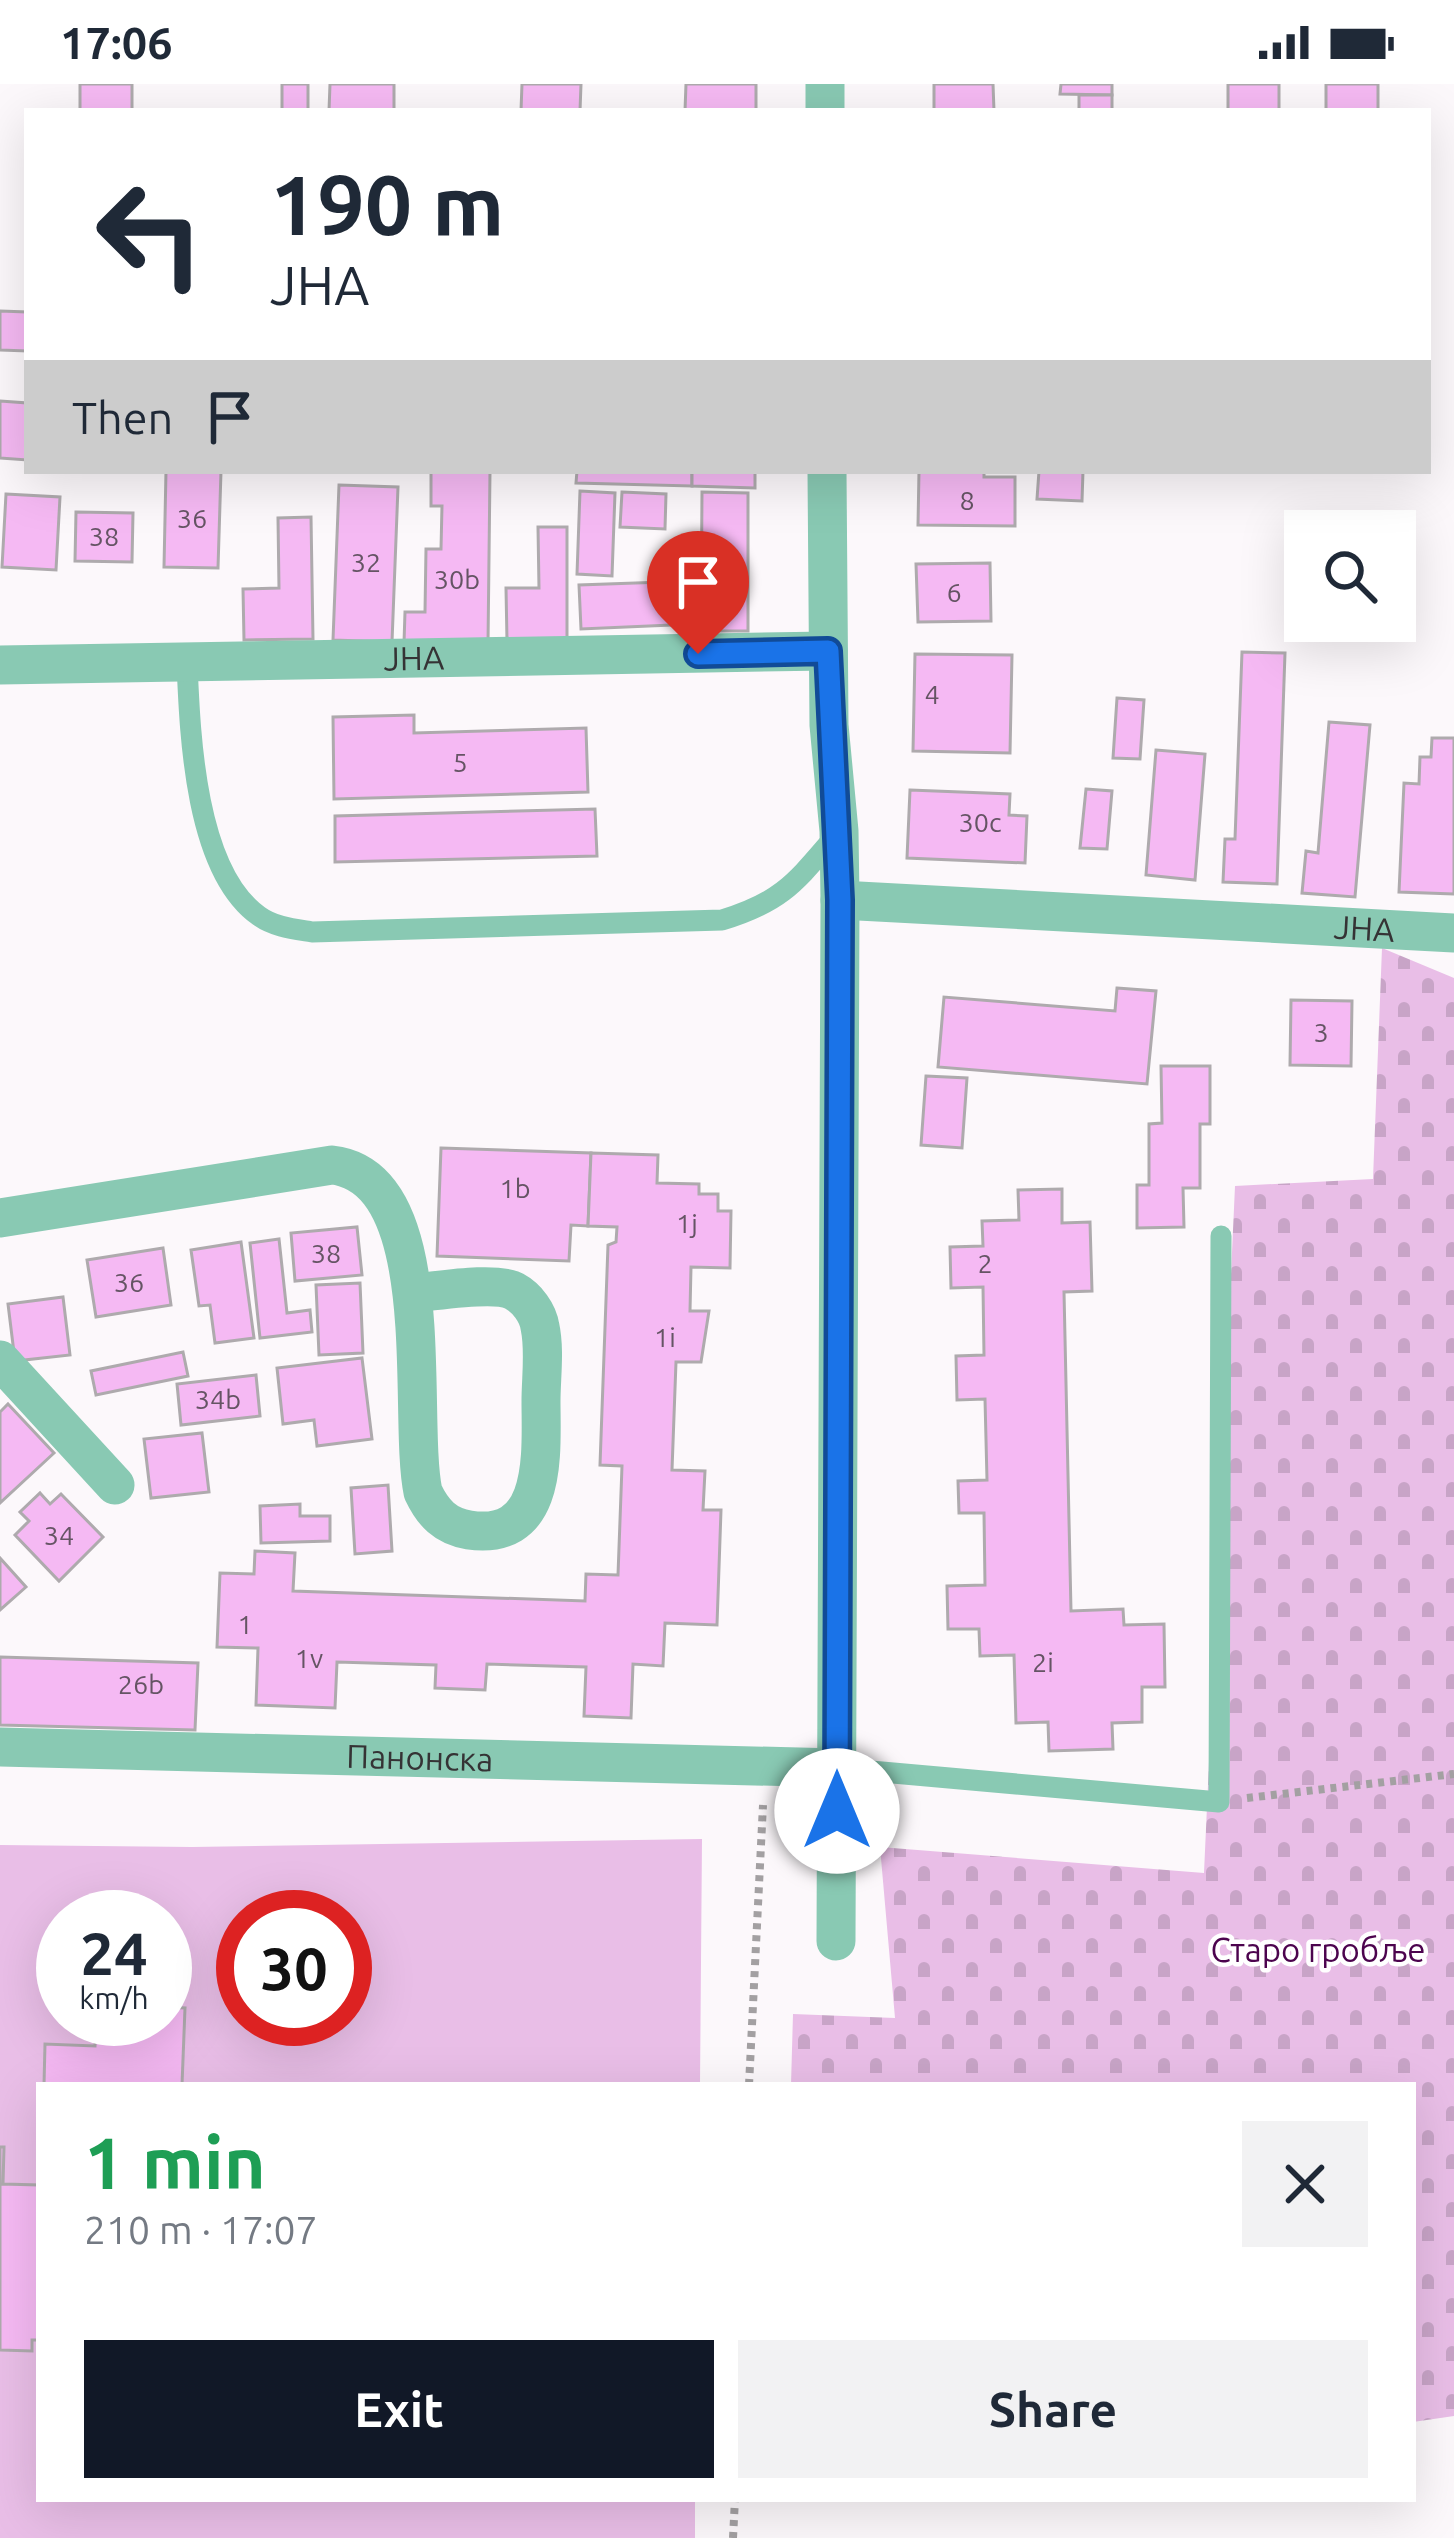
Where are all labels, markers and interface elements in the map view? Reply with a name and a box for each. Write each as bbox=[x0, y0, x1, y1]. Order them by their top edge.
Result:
text: 17:06 bbox=[60, 17, 173, 68]
icon: left bbox=[72, 156, 228, 312]
text: 190 m bbox=[270, 157, 504, 251]
text: ЈНА bbox=[270, 255, 369, 315]
icon: arrive bbox=[197, 384, 263, 450]
text: Then bbox=[72, 392, 173, 443]
house number: 8 bbox=[959, 485, 975, 515]
house number: 36 bbox=[177, 503, 207, 533]
map controls bbox=[1284, 510, 1416, 642]
button: search bbox=[1284, 510, 1416, 642]
house number: 38 bbox=[89, 521, 119, 551]
pin bbox=[647, 531, 749, 654]
house number: 32 bbox=[351, 547, 381, 577]
icon: arrive bbox=[665, 549, 731, 615]
house number: 30b bbox=[434, 564, 480, 594]
house number: 6 bbox=[946, 577, 962, 607]
street label: ЈНА bbox=[383, 638, 445, 677]
house number: 4 bbox=[924, 679, 940, 709]
house number: 5 bbox=[452, 747, 468, 777]
house number: 30c bbox=[958, 807, 1002, 837]
street label: ЈНА bbox=[1333, 908, 1396, 948]
house number: 3 bbox=[1313, 1017, 1329, 1047]
house number: 1b bbox=[499, 1173, 531, 1203]
house number: 1j bbox=[676, 1208, 698, 1238]
house number: 38 bbox=[311, 1238, 341, 1268]
house number: 2 bbox=[977, 1248, 993, 1278]
house number: 36 bbox=[114, 1267, 144, 1297]
house number: 1i bbox=[654, 1322, 676, 1352]
house number: 34b bbox=[195, 1384, 241, 1414]
house number: 34 bbox=[44, 1520, 74, 1550]
house number: 1 bbox=[237, 1609, 253, 1639]
house number: 1v bbox=[295, 1643, 323, 1673]
house number: 2i bbox=[1032, 1647, 1054, 1677]
house number: 26b bbox=[118, 1669, 164, 1699]
street label: Панонска bbox=[346, 1737, 494, 1777]
position arrow bbox=[774, 1748, 900, 1874]
speed limit sign: 30 bbox=[216, 1890, 372, 2046]
text: 24 bbox=[80, 1919, 148, 1986]
park label: Старо гробље bbox=[1211, 1931, 1425, 1968]
text: km/h bbox=[79, 1981, 149, 2015]
button: close bbox=[1242, 2121, 1368, 2247]
text: 1 min bbox=[84, 2122, 266, 2203]
text: 210 m · 17:07 bbox=[84, 2208, 318, 2251]
button: Exit bbox=[84, 2340, 714, 2478]
button: Share bbox=[738, 2340, 1368, 2478]

